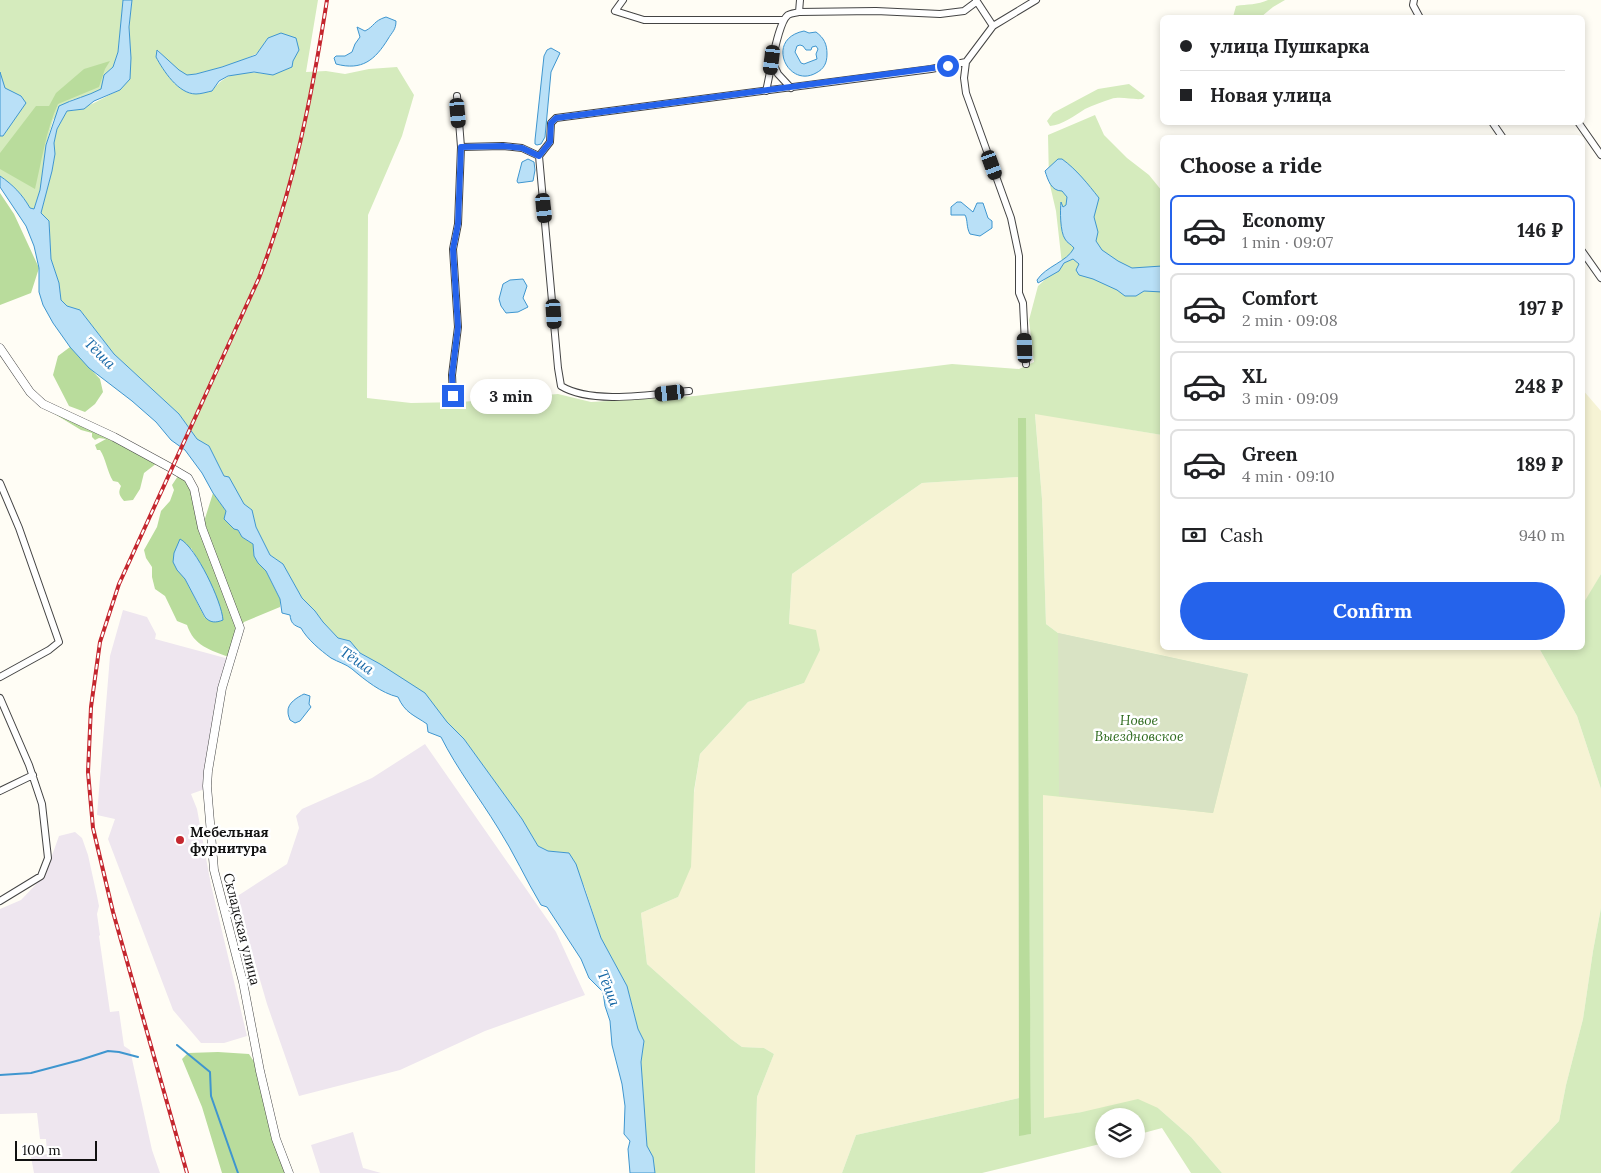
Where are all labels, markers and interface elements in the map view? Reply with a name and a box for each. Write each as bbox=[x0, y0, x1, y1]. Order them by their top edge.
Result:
text: улица Пушкарка bbox=[1210, 34, 1370, 58]
car bbox=[762, 44, 781, 76]
route start bbox=[937, 55, 959, 77]
text: Новая улица bbox=[1210, 83, 1331, 107]
car bbox=[449, 97, 466, 129]
car bbox=[979, 148, 1004, 182]
text: Choose a ride bbox=[1180, 151, 1322, 179]
car bbox=[534, 192, 553, 224]
icon: car bbox=[1182, 208, 1227, 253]
text: Economy bbox=[1242, 208, 1325, 232]
text: 146 ₽ bbox=[1517, 218, 1563, 242]
text: 1 min · 09:07 bbox=[1242, 232, 1333, 252]
icon: car bbox=[1182, 286, 1227, 331]
text: Comfort bbox=[1242, 286, 1318, 310]
text: 197 ₽ bbox=[1519, 296, 1563, 320]
car bbox=[545, 299, 562, 329]
text: 2 min · 09:08 bbox=[1242, 310, 1338, 330]
water label: Тёша bbox=[80, 333, 120, 373]
car bbox=[1016, 333, 1033, 363]
icon: car bbox=[1182, 364, 1227, 409]
text: XL bbox=[1242, 364, 1267, 388]
text: 248 ₽ bbox=[1515, 374, 1563, 398]
callout: 3 min bbox=[470, 378, 553, 414]
car bbox=[654, 384, 685, 402]
route end bbox=[442, 385, 464, 407]
text: 3 min bbox=[489, 386, 533, 406]
text: 3 min · 09:09 bbox=[1242, 388, 1338, 408]
icon: car bbox=[1182, 442, 1227, 487]
text: Green bbox=[1242, 442, 1298, 466]
text: 189 ₽ bbox=[1517, 452, 1563, 476]
text: 4 min · 09:10 bbox=[1242, 466, 1335, 486]
icon: cash bbox=[1180, 521, 1208, 549]
text: Cash bbox=[1220, 523, 1263, 547]
text: 940 m bbox=[1519, 525, 1565, 545]
button: Confirm bbox=[1180, 582, 1565, 640]
water label: Тёша bbox=[336, 642, 378, 679]
park label: Новое Выездновское bbox=[1094, 711, 1184, 745]
place label: Мебельная фурнитура bbox=[190, 823, 269, 857]
marker: Мебельная фурнитура bbox=[174, 834, 186, 846]
street label: Складская улица bbox=[219, 871, 265, 987]
water label: Тёша bbox=[593, 967, 625, 1010]
map controls bbox=[1095, 1108, 1145, 1158]
button: layers bbox=[1095, 1108, 1145, 1158]
scale bar bbox=[15, 1138, 98, 1161]
text: 100 m bbox=[22, 1141, 61, 1159]

